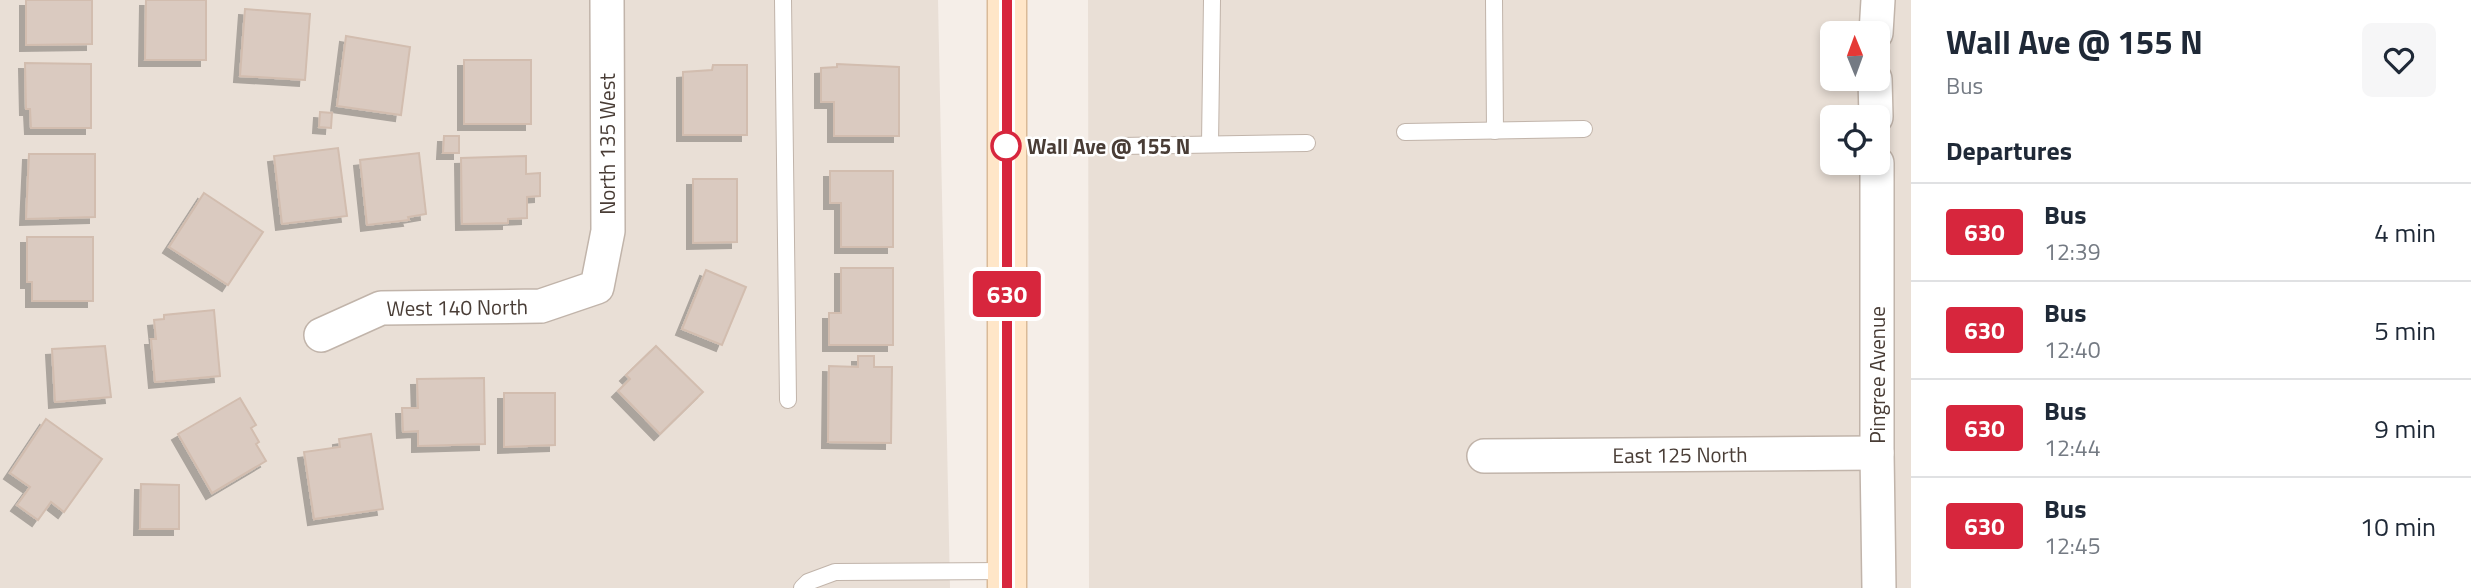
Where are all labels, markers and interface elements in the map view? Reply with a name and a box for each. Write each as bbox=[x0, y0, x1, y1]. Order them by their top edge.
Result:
text: Wall Ave @ 155 N bbox=[1946, 17, 2203, 67]
north arrow bbox=[1820, 21, 1890, 91]
map controls bbox=[1820, 21, 1890, 175]
button: heart bbox=[2362, 23, 2436, 97]
text: Bus bbox=[1946, 68, 1983, 103]
street label: North 135 West bbox=[591, 73, 623, 215]
button: locate bbox=[1820, 105, 1890, 175]
place label: Wall Ave @ 155 N bbox=[1027, 130, 1190, 162]
marker: Wall Ave @ 155 N bbox=[991, 131, 1021, 161]
text: Departures bbox=[1946, 131, 2072, 170]
text: Bus bbox=[2044, 195, 2086, 234]
text: 4 min bbox=[2374, 213, 2436, 252]
text: 630 bbox=[1964, 214, 2005, 250]
text: 12:39 bbox=[2044, 234, 2101, 269]
line badge: 630 bbox=[967, 271, 1047, 317]
text: 630 bbox=[987, 276, 1027, 312]
street label: West 140 North bbox=[386, 290, 528, 324]
text: Bus bbox=[2044, 293, 2086, 332]
street label: Pingree Avenue bbox=[1861, 306, 1893, 444]
text: 5 min bbox=[2374, 311, 2436, 350]
text: 630 bbox=[1964, 312, 2005, 348]
text: 12:40 bbox=[2044, 332, 2101, 367]
text: Bus bbox=[2044, 391, 2086, 430]
text: 9 min bbox=[2374, 409, 2436, 448]
text: 630 bbox=[1964, 410, 2005, 446]
text: 12:44 bbox=[2044, 430, 2101, 465]
street label: East 125 North bbox=[1612, 438, 1748, 471]
text: Bus bbox=[2044, 489, 2086, 528]
text: 10 min bbox=[2360, 507, 2436, 546]
text: 630 bbox=[1964, 508, 2005, 544]
text: 12:45 bbox=[2044, 528, 2101, 563]

